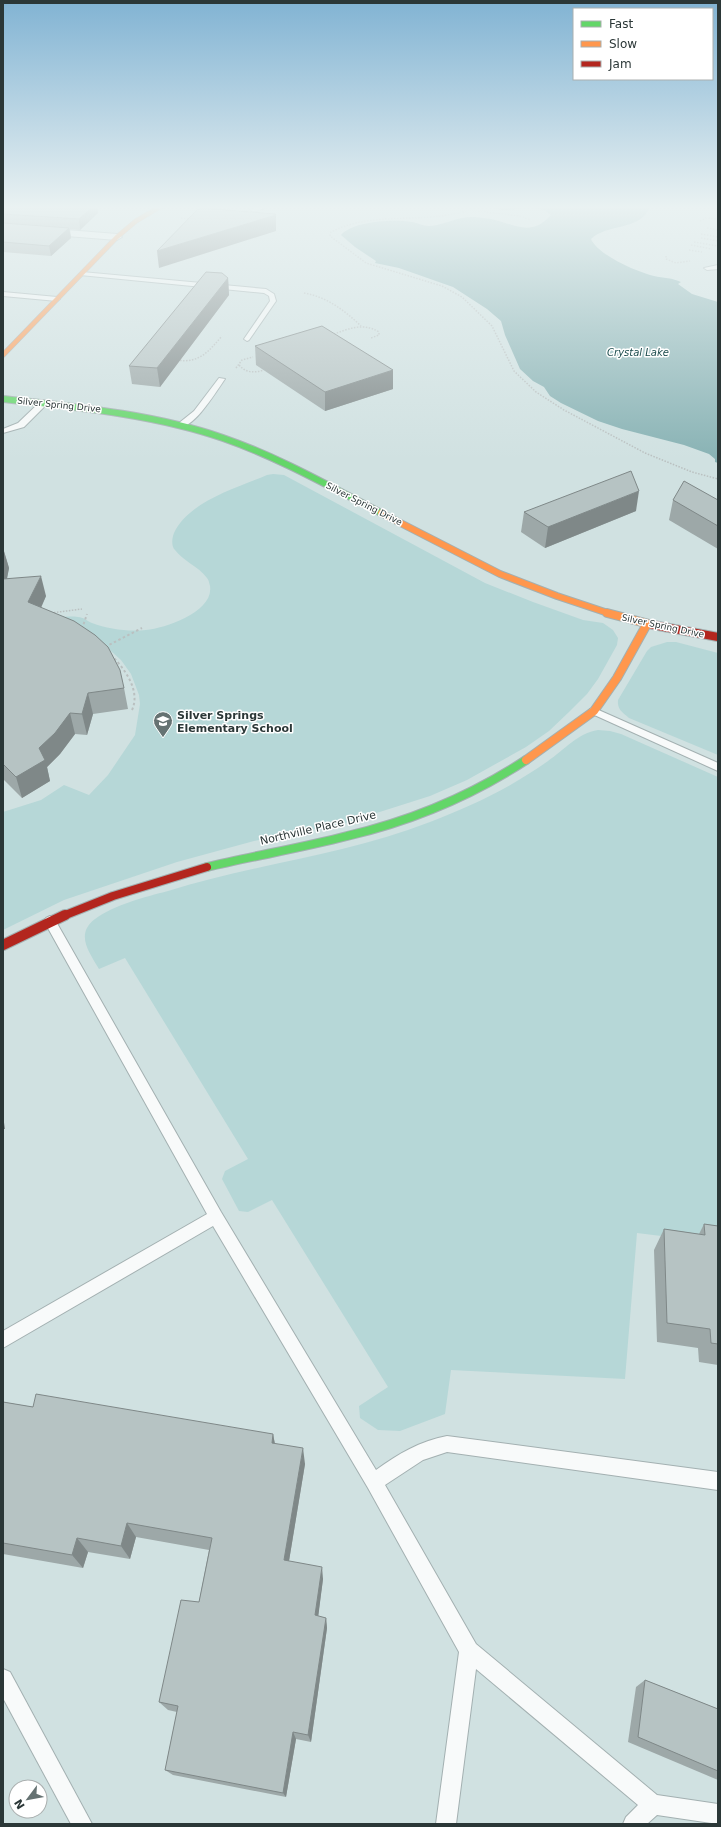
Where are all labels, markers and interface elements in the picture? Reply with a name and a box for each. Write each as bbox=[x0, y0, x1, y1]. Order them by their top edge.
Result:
legend bbox=[573, 8, 713, 80]
text: Fast bbox=[609, 17, 633, 31]
text: Slow bbox=[609, 37, 637, 51]
text: Jam bbox=[608, 57, 632, 71]
water label: Crystal Lake bbox=[607, 347, 669, 358]
street label: Silver Spring Drive bbox=[17, 396, 102, 414]
street label: Silver Spring Drive bbox=[324, 480, 404, 528]
street label: Silver Spring Drive bbox=[621, 612, 706, 640]
place label: Silver Springs Elementary School bbox=[177, 709, 293, 735]
school or university icon: Silver Springs Elementary School bbox=[152, 710, 174, 738]
street label: Northville Place Drive bbox=[259, 808, 378, 848]
north arrow bbox=[8, 1779, 48, 1819]
text: N bbox=[12, 1797, 28, 1811]

